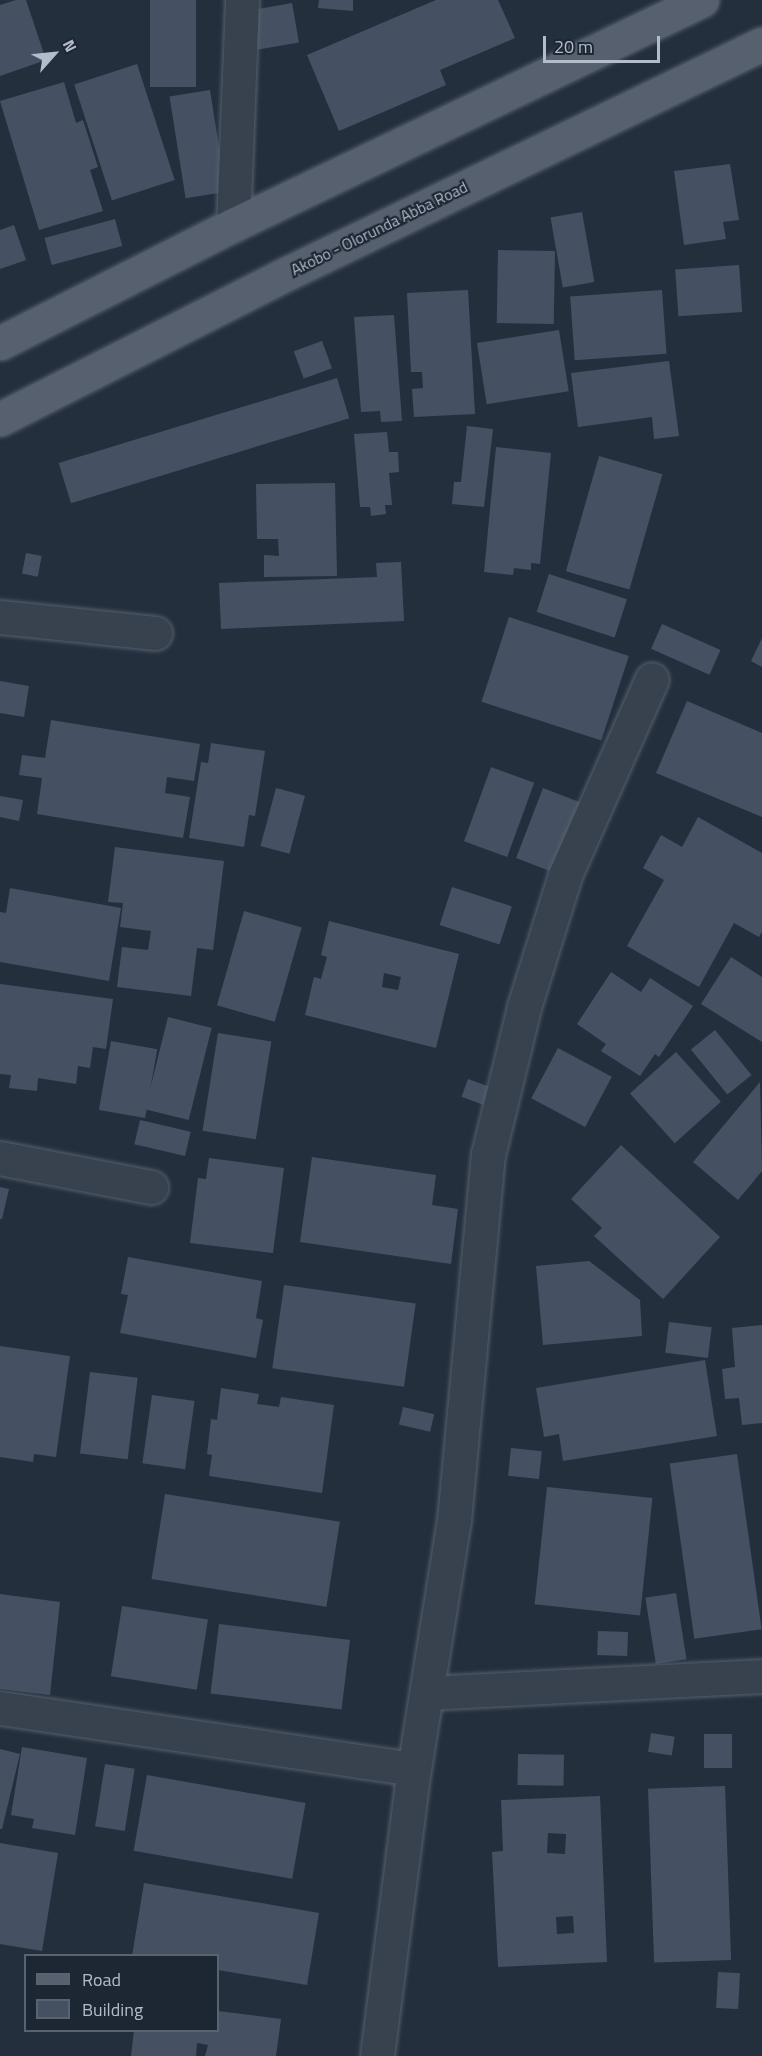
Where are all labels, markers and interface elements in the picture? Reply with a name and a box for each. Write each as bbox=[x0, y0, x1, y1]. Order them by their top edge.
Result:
north arrow bbox=[24, 24, 84, 84]
scale bar bbox=[546, 24, 663, 62]
text: 20 m bbox=[554, 33, 593, 60]
text: N bbox=[57, 35, 83, 56]
street label: Akobo - Olorunda Abba Road bbox=[288, 177, 470, 279]
legend bbox=[24, 1954, 219, 2032]
text: Road bbox=[82, 1966, 121, 1993]
text: Building bbox=[82, 1996, 143, 2023]

